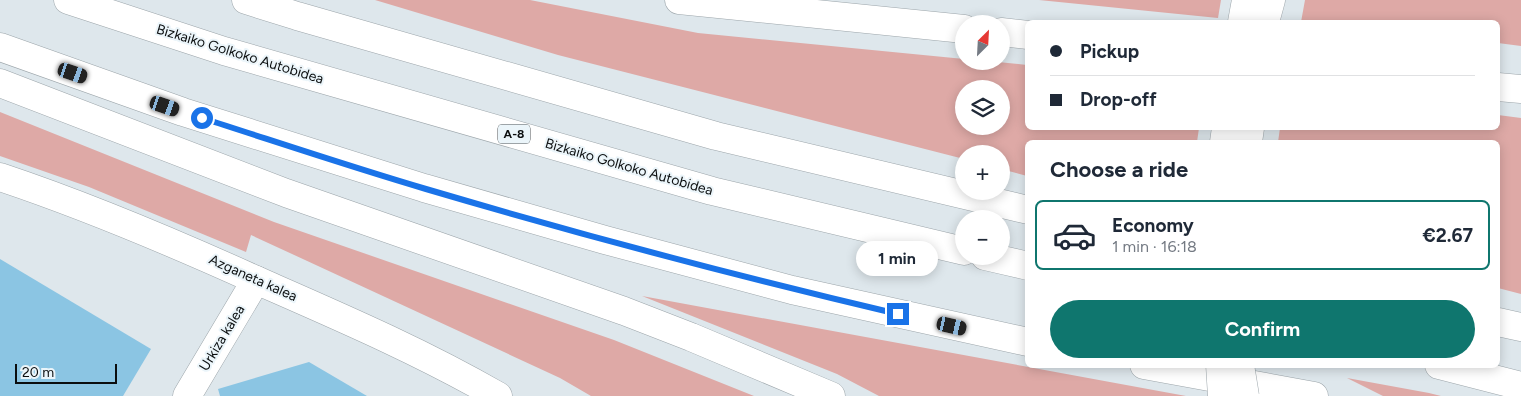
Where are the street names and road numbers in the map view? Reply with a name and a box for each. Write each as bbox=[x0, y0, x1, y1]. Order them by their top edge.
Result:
street label: Bizkaiko Golkoko Autobidea bbox=[154, 20, 326, 88]
road number: A-8 bbox=[498, 125, 530, 144]
street label: Bizkaiko Golkoko Autobidea bbox=[543, 135, 715, 199]
street label: Azganeta kalea bbox=[206, 251, 300, 305]
street label: Urkiza kalea bbox=[196, 302, 248, 374]

